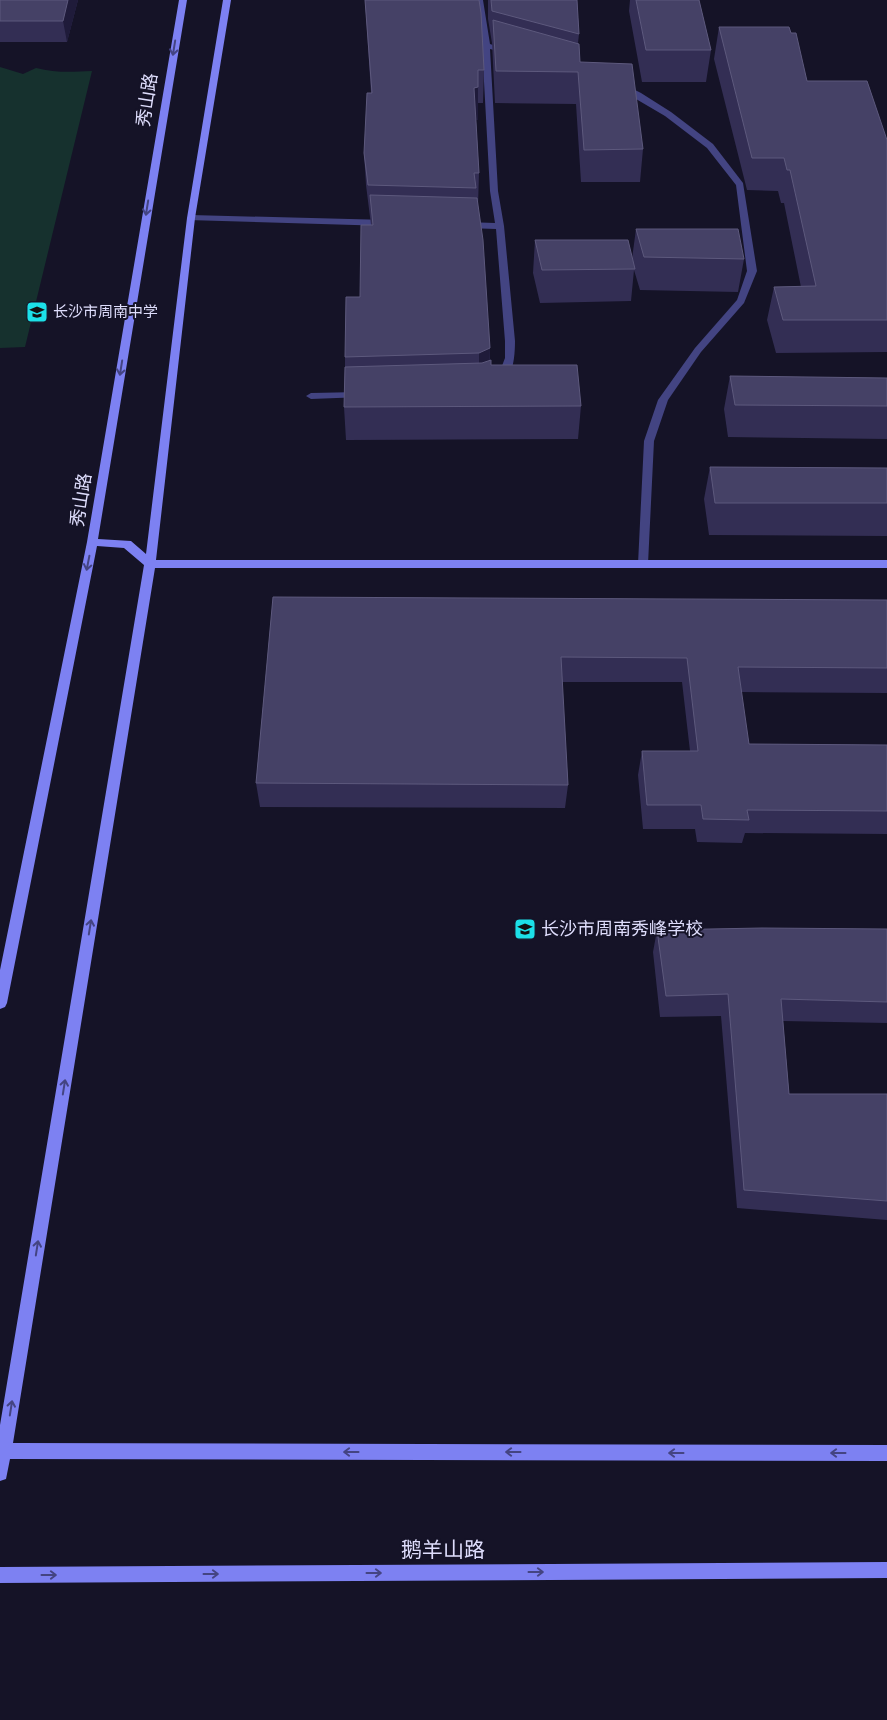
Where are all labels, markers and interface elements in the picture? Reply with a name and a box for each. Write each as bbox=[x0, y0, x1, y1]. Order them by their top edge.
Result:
one-way arrow bbox=[168, 39, 178, 55]
street label: 秀山路 bbox=[132, 72, 162, 128]
one-way arrow bbox=[142, 200, 152, 216]
school or university icon: 长沙市周南中学 bbox=[25, 300, 49, 324]
place label: 长沙市周南中学 bbox=[53, 303, 158, 321]
one-way arrow bbox=[115, 360, 125, 376]
street label: 秀山路 bbox=[66, 472, 96, 528]
one-way arrow bbox=[82, 555, 92, 571]
school or university icon: 长沙市周南秀峰学校 bbox=[513, 917, 537, 941]
place label: 长沙市周南秀峰学校 bbox=[541, 918, 703, 940]
one-way arrow bbox=[86, 919, 96, 935]
one-way arrow bbox=[59, 1080, 69, 1096]
one-way arrow bbox=[33, 1240, 43, 1256]
one-way arrow bbox=[6, 1400, 16, 1416]
one-way arrow bbox=[343, 1447, 360, 1457]
one-way arrow bbox=[506, 1447, 522, 1457]
one-way arrow bbox=[668, 1448, 684, 1457]
one-way arrow bbox=[831, 1448, 847, 1458]
street label: 鹅羊山路 bbox=[401, 1537, 485, 1563]
one-way arrow bbox=[528, 1567, 544, 1577]
one-way arrow bbox=[365, 1568, 381, 1578]
one-way arrow bbox=[202, 1569, 219, 1579]
one-way arrow bbox=[40, 1570, 56, 1580]

